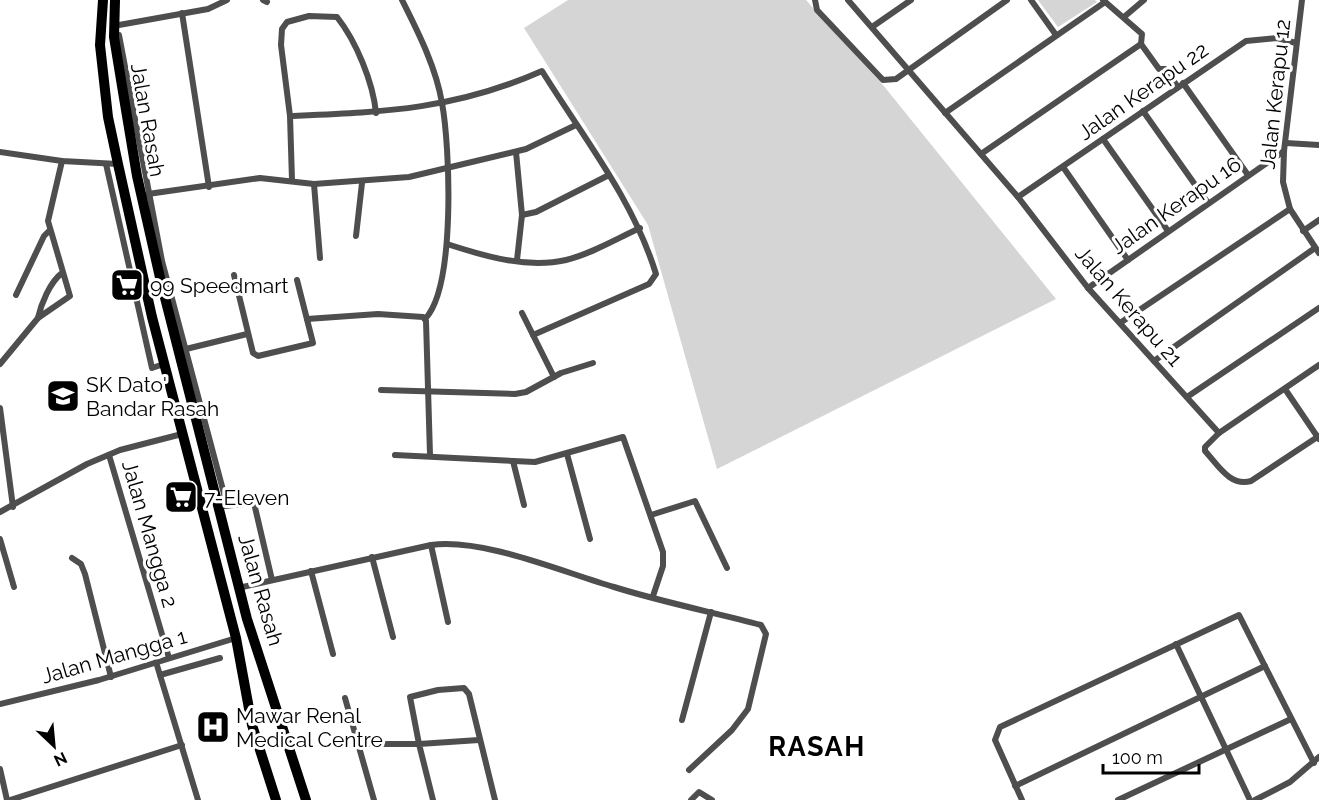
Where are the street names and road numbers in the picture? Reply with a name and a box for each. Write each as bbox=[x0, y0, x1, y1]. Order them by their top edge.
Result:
street label: Jalan Kerapu 12 bbox=[1255, 18, 1295, 170]
street label: Jalan Kerapu 22 bbox=[1073, 37, 1213, 145]
street label: Jalan Rasah bbox=[126, 61, 170, 179]
street label: Jalan Kerapu 16 bbox=[1106, 151, 1246, 259]
street label: Jalan Kerapu 21 bbox=[1070, 241, 1188, 371]
street label: Jalan Mangga 2 bbox=[117, 458, 183, 610]
street label: Jalan Rasah bbox=[233, 531, 289, 649]
street label: Jalan Mangga 1 bbox=[39, 623, 189, 689]

